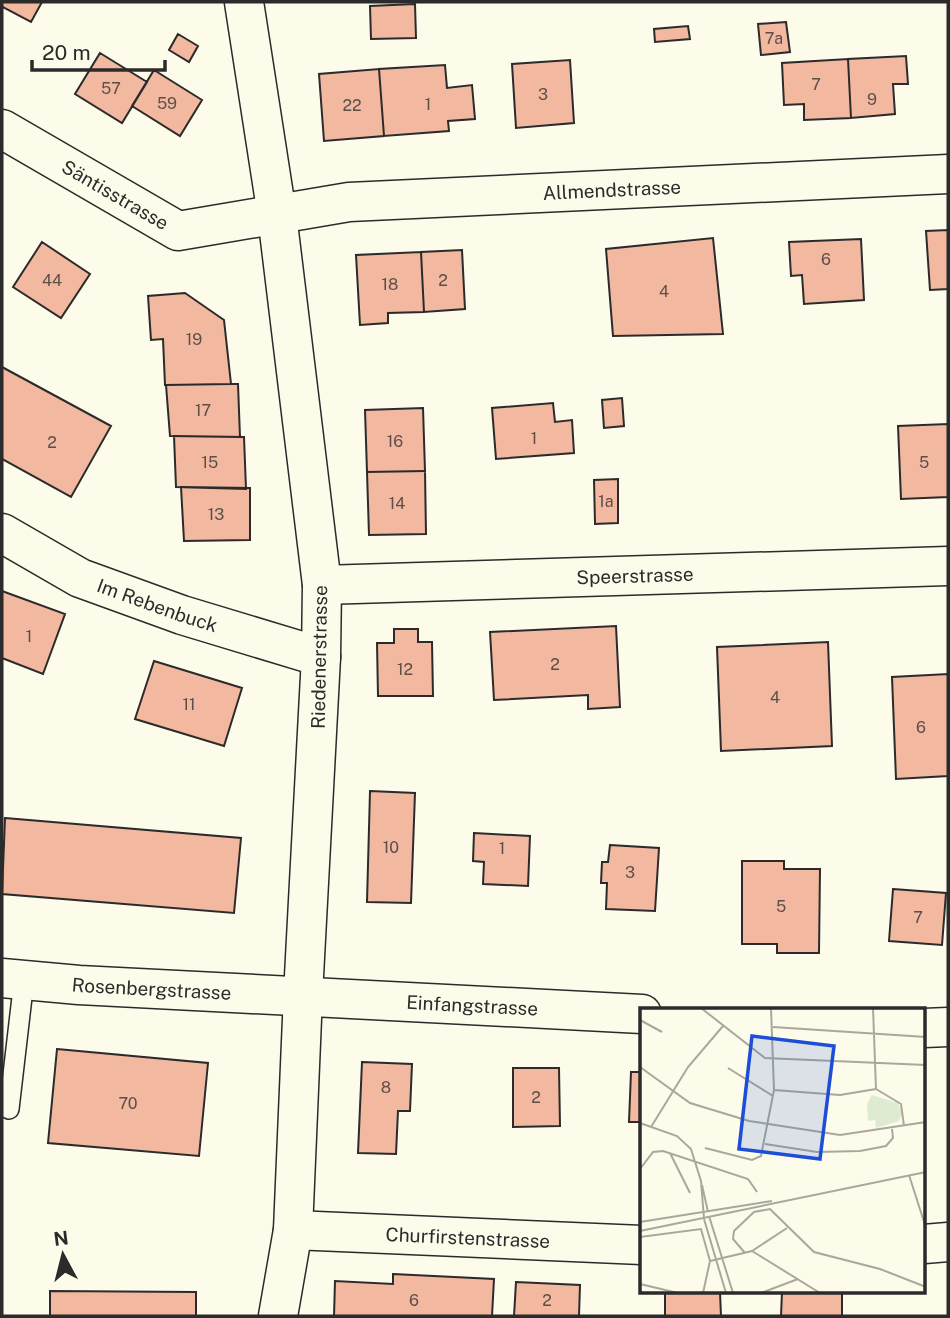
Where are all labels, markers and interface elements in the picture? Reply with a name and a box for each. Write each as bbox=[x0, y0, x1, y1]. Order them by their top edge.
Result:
scale bar bbox=[32, 28, 164, 72]
house number: 7a bbox=[765, 29, 783, 48]
text: 20 m bbox=[42, 40, 91, 65]
house number: 7 bbox=[811, 75, 821, 94]
house number: 57 bbox=[101, 79, 121, 98]
house number: 3 bbox=[538, 85, 548, 104]
house number: 9 bbox=[867, 90, 877, 109]
house number: 59 bbox=[157, 94, 177, 113]
house number: 1 bbox=[425, 95, 431, 114]
house number: 22 bbox=[342, 96, 362, 115]
street label: Säntisstrasse bbox=[58, 155, 173, 234]
street label: Allmendstrasse bbox=[542, 175, 682, 204]
house number: 6 bbox=[821, 250, 831, 269]
house number: 44 bbox=[42, 271, 62, 290]
house number: 2 bbox=[438, 271, 448, 290]
house number: 18 bbox=[382, 275, 398, 294]
house number: 4 bbox=[659, 282, 669, 301]
house number: 19 bbox=[186, 330, 202, 349]
house number: 17 bbox=[195, 401, 211, 420]
house number: 1 bbox=[531, 429, 537, 448]
house number: 16 bbox=[387, 432, 403, 451]
house number: 2 bbox=[47, 433, 57, 452]
house number: 15 bbox=[202, 453, 218, 472]
house number: 5 bbox=[919, 453, 929, 472]
house number: 1a bbox=[598, 492, 614, 511]
house number: 14 bbox=[389, 494, 405, 513]
house number: 13 bbox=[208, 505, 224, 524]
street label: Speerstrasse bbox=[576, 563, 694, 588]
street label: Im Rebenbuck bbox=[94, 574, 220, 636]
street label: Riedenerstrasse bbox=[307, 585, 331, 729]
house number: 1 bbox=[26, 627, 32, 646]
house number: 2 bbox=[550, 655, 560, 674]
house number: 12 bbox=[397, 660, 413, 679]
house number: 4 bbox=[770, 688, 780, 707]
house number: 11 bbox=[182, 695, 196, 714]
house number: 6 bbox=[916, 718, 926, 737]
house number: 10 bbox=[383, 838, 399, 857]
house number: 1 bbox=[499, 839, 505, 858]
house number: 3 bbox=[625, 863, 635, 882]
house number: 5 bbox=[776, 897, 786, 916]
house number: 7 bbox=[913, 908, 923, 927]
street label: Rosenbergstrasse bbox=[71, 973, 232, 1004]
street label: Einfangstrasse bbox=[406, 991, 539, 1020]
inset map bbox=[640, 1008, 926, 1294]
house number: 8 bbox=[381, 1078, 391, 1097]
house number: 2 bbox=[531, 1088, 541, 1107]
house number: 70 bbox=[118, 1094, 138, 1113]
north arrow bbox=[28, 1220, 98, 1290]
street label: Churfirstenstrasse bbox=[385, 1223, 551, 1252]
text: N bbox=[52, 1226, 70, 1250]
house number: 6 bbox=[409, 1291, 419, 1310]
house number: 2 bbox=[542, 1291, 552, 1310]

